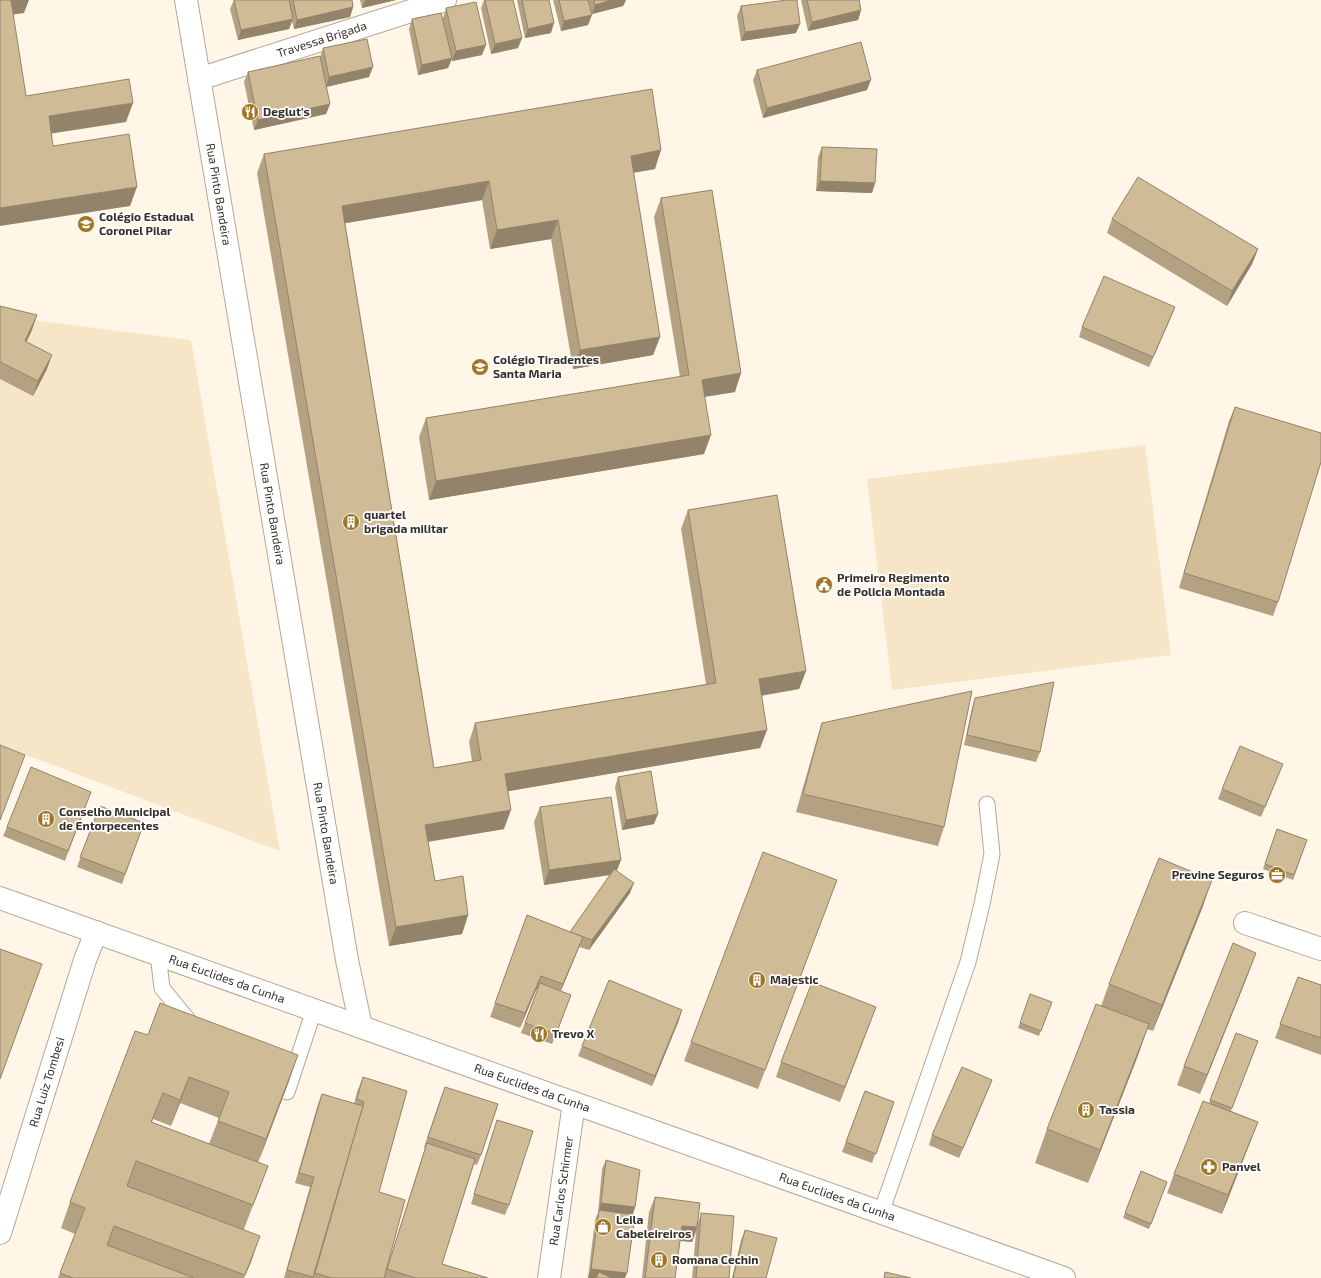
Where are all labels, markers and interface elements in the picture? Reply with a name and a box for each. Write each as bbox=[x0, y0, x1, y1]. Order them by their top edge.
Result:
street label: Travessa Brigada bbox=[275, 18, 368, 60]
restaurant icon: Deglut's bbox=[240, 102, 260, 122]
place label: Deglut's bbox=[263, 104, 310, 118]
street label: Rua Pinto Bandeira bbox=[204, 142, 235, 246]
place label: Colégio Estadual Coronel Pilar bbox=[99, 209, 194, 237]
school or university icon: Colégio Estadual Coronel Pilar bbox=[76, 214, 96, 234]
place label: Colégio Tiradentes Santa Maria bbox=[493, 352, 599, 380]
school or university icon: Colégio Tiradentes Santa Maria bbox=[470, 357, 490, 377]
street label: Rua Pinto Bandeira bbox=[258, 461, 289, 566]
place label: quartel brigada militar bbox=[364, 507, 448, 535]
building icon: quartel brigada militar bbox=[341, 512, 361, 532]
place label: Primeiro Regimento de Policia Montada bbox=[837, 570, 950, 598]
public building icon: Primeiro Regimento de Policia Montada bbox=[814, 575, 834, 595]
street label: Rua Pinto Bandeira bbox=[311, 781, 342, 885]
place label: Conselho Municipal de Entorpecentes bbox=[59, 804, 170, 832]
building icon: Conselho Municipal de Entorpecentes bbox=[36, 809, 56, 829]
office icon: Previne Seguros bbox=[1267, 865, 1287, 885]
place label: Previne Seguros bbox=[1172, 867, 1264, 881]
street label: Rua Euclides da Cunha bbox=[167, 951, 287, 1005]
building icon: Majestic bbox=[747, 970, 767, 990]
place label: Majestic bbox=[770, 972, 819, 987]
restaurant icon: Trevo X bbox=[529, 1024, 549, 1044]
place label: Trevo X bbox=[552, 1026, 594, 1040]
street label: Rua Luiz Tombesi bbox=[25, 1035, 67, 1129]
street label: Rua Euclides da Cunha bbox=[473, 1060, 592, 1114]
building icon: Tassia bbox=[1076, 1100, 1096, 1120]
place label: Tassia bbox=[1099, 1102, 1135, 1116]
street label: Rua Carlos Schirmer bbox=[546, 1135, 575, 1246]
pharmacy icon: Panvel bbox=[1199, 1157, 1219, 1177]
place label: Panvel bbox=[1222, 1159, 1261, 1173]
street label: Rua Euclides da Cunha bbox=[778, 1169, 897, 1223]
place label: Leila Cabeleireiros bbox=[616, 1212, 691, 1240]
shop icon: Leila Cabeleireiros bbox=[593, 1217, 613, 1237]
building icon: Romana Cechin bbox=[649, 1250, 669, 1270]
place label: Romana Cechin bbox=[672, 1252, 759, 1266]

